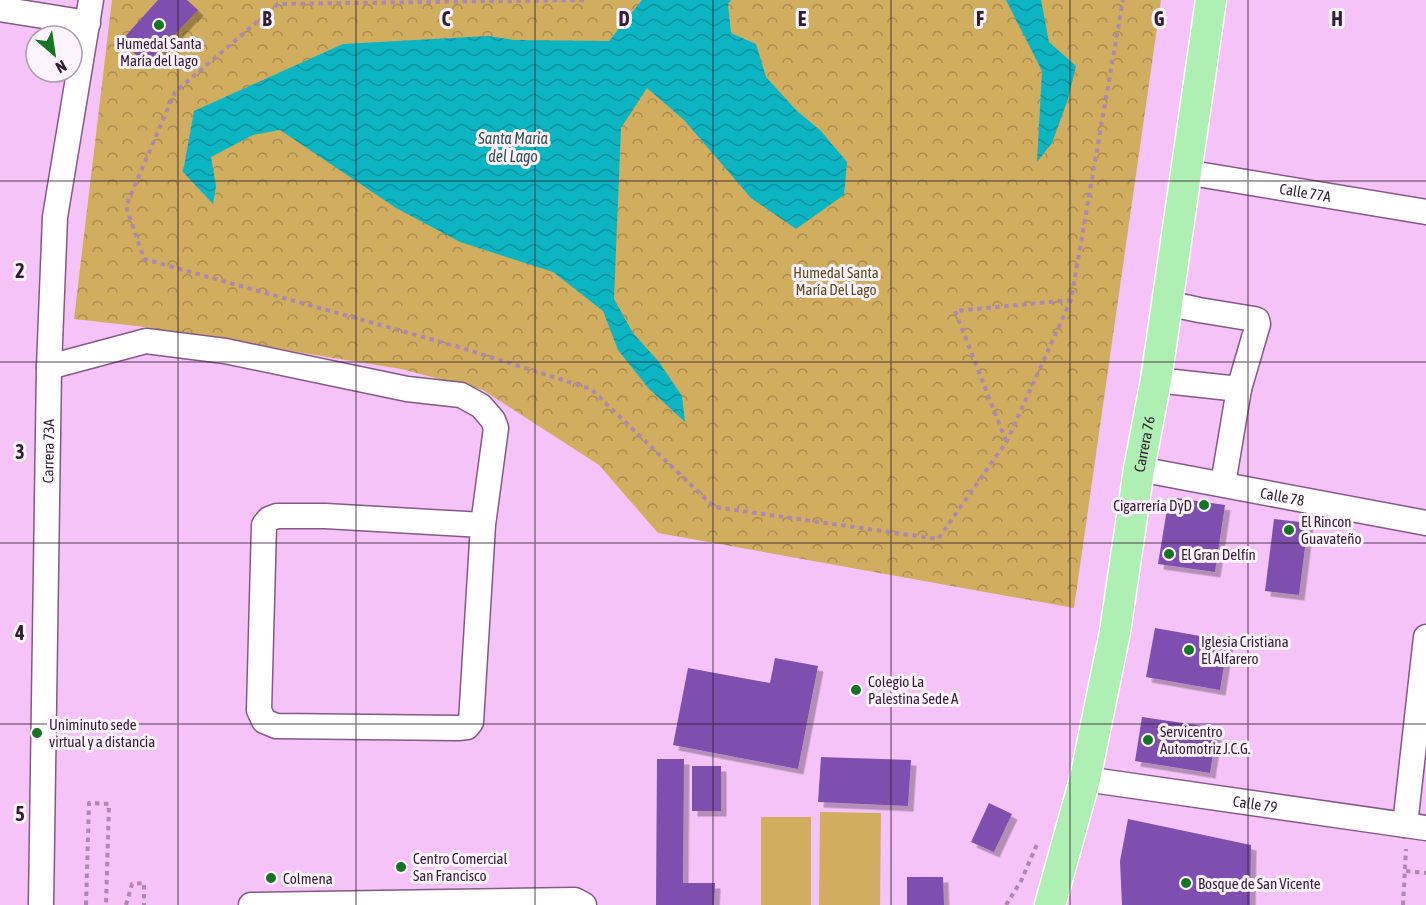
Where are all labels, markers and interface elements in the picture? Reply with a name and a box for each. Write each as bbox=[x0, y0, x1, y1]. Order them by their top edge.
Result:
text: B bbox=[262, 7, 272, 30]
text: C bbox=[442, 7, 451, 30]
text: D bbox=[618, 7, 630, 30]
text: E bbox=[798, 7, 807, 30]
text: F bbox=[976, 7, 984, 30]
text: G bbox=[1154, 7, 1165, 30]
text: H bbox=[1331, 7, 1343, 30]
marker: Humedal Santa María del lago bbox=[152, 18, 166, 32]
north arrow bbox=[24, 24, 84, 84]
place label: Humedal Santa María del lago bbox=[116, 35, 202, 69]
text: N bbox=[53, 57, 70, 77]
water label: Santa Maria del Lago bbox=[477, 129, 549, 166]
street label: Calle 77A bbox=[1278, 179, 1333, 205]
text: 2 bbox=[15, 259, 25, 282]
park label: Humedal Santa María Del Lago bbox=[793, 264, 879, 298]
street label: Carrera 76 bbox=[1130, 415, 1157, 473]
street label: Carrera 73A bbox=[39, 418, 57, 483]
text: 3 bbox=[15, 440, 25, 463]
street label: Calle 78 bbox=[1259, 484, 1306, 508]
place label: Cigarrería DyD bbox=[1113, 497, 1192, 514]
marker: Cigarrería DyD bbox=[1197, 498, 1211, 512]
place label: El Rincon Guavateño bbox=[1301, 513, 1361, 547]
marker: El Rincon Guavateño bbox=[1282, 523, 1296, 537]
place label: El Gran Delfín bbox=[1181, 546, 1256, 563]
marker: El Gran Delfín bbox=[1162, 547, 1176, 561]
text: 4 bbox=[14, 621, 25, 644]
place label: Iglesia Cristiana El Alfarero bbox=[1201, 633, 1289, 667]
marker: Iglesia Cristiana El Alfarero bbox=[1182, 643, 1196, 657]
place label: Colegio La Palestina Sede A bbox=[868, 673, 959, 707]
marker: Colegio La Palestina Sede A bbox=[849, 683, 863, 697]
place label: Uniminuto sede virtual y a distancia bbox=[49, 716, 155, 750]
place label: Servicentro Automotriz J.C.G. bbox=[1160, 723, 1251, 757]
marker: Uniminuto sede virtual y a distancia bbox=[30, 726, 44, 740]
marker: Servicentro Automotriz J.C.G. bbox=[1141, 733, 1155, 747]
street label: Calle 79 bbox=[1232, 792, 1279, 815]
text: 5 bbox=[15, 802, 25, 825]
place label: Centro Comercial San Francisco bbox=[413, 850, 507, 884]
marker: Centro Comercial San Francisco bbox=[394, 860, 408, 874]
place label: Colmena bbox=[283, 870, 333, 887]
marker: Colmena bbox=[264, 871, 278, 885]
place label: Bosque de San Vicente bbox=[1198, 875, 1321, 892]
marker: Bosque de San Vicente bbox=[1179, 876, 1193, 890]

